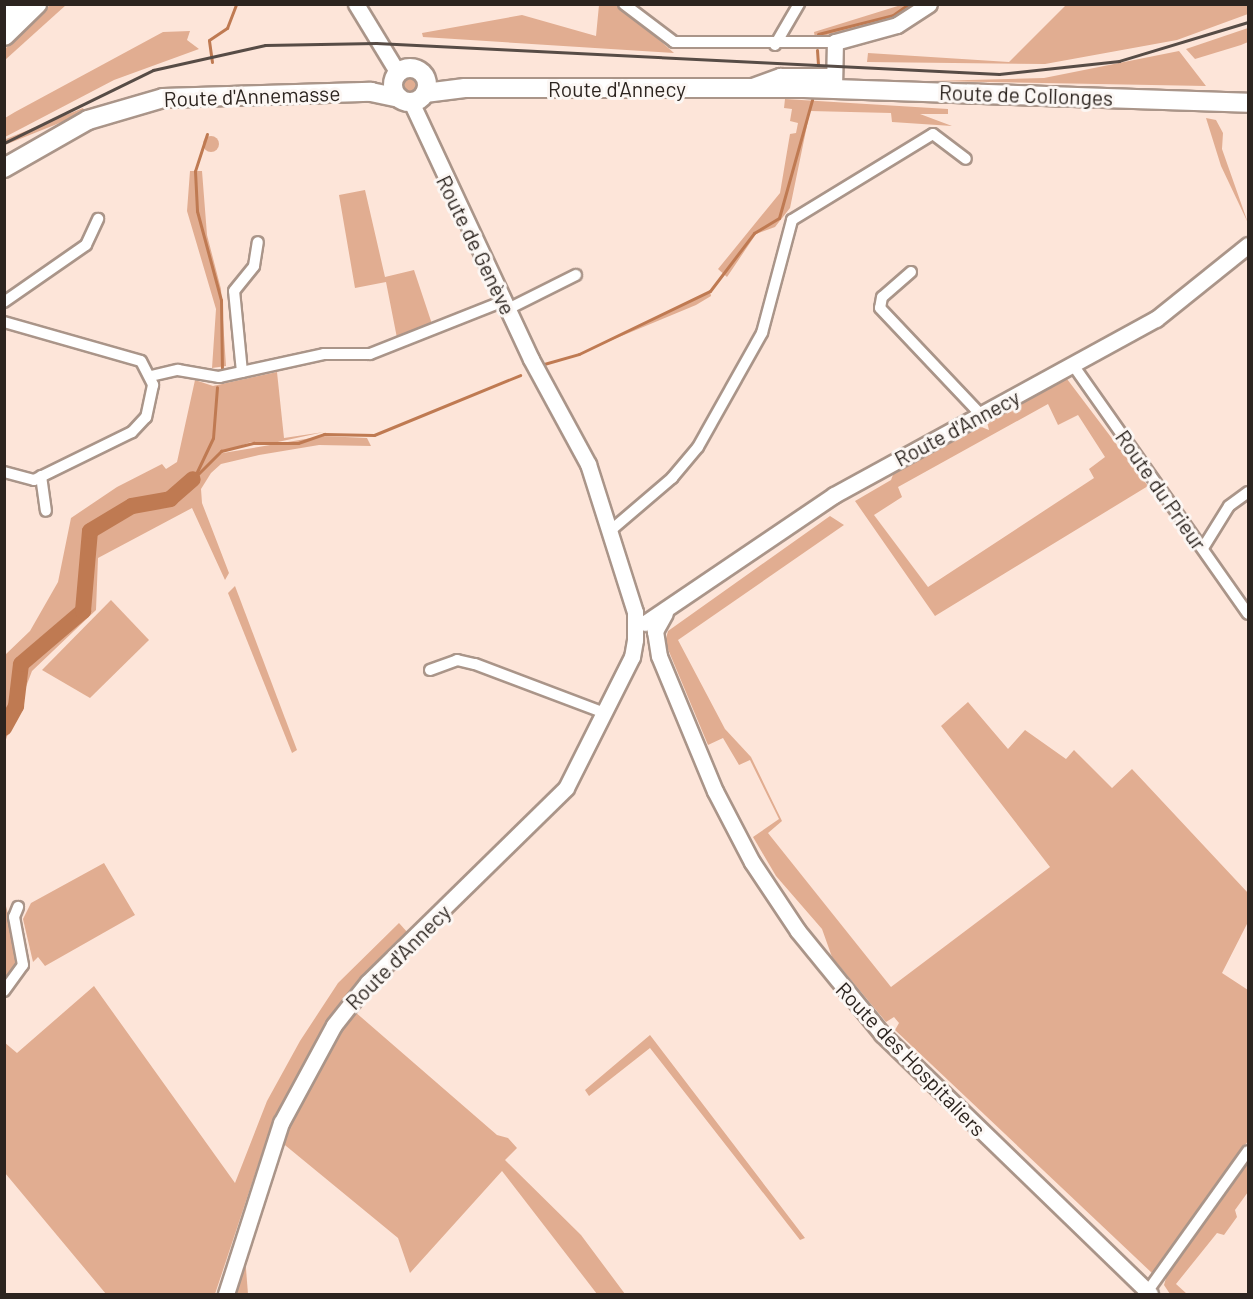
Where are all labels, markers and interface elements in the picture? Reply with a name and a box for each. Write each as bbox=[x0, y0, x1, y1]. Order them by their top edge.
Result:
street label: Route d'Annecy bbox=[548, 76, 686, 102]
street label: Route de Collonges bbox=[939, 79, 1113, 111]
street label: Route d'Annemasse bbox=[163, 80, 341, 112]
street label: Route de Genève bbox=[431, 171, 521, 319]
street label: Route d'Annecy bbox=[890, 384, 1024, 472]
street label: Route du Prieur bbox=[1110, 425, 1212, 555]
street label: Route d'Annecy bbox=[340, 899, 456, 1015]
street label: Route des Hospitaliers bbox=[831, 977, 991, 1141]

